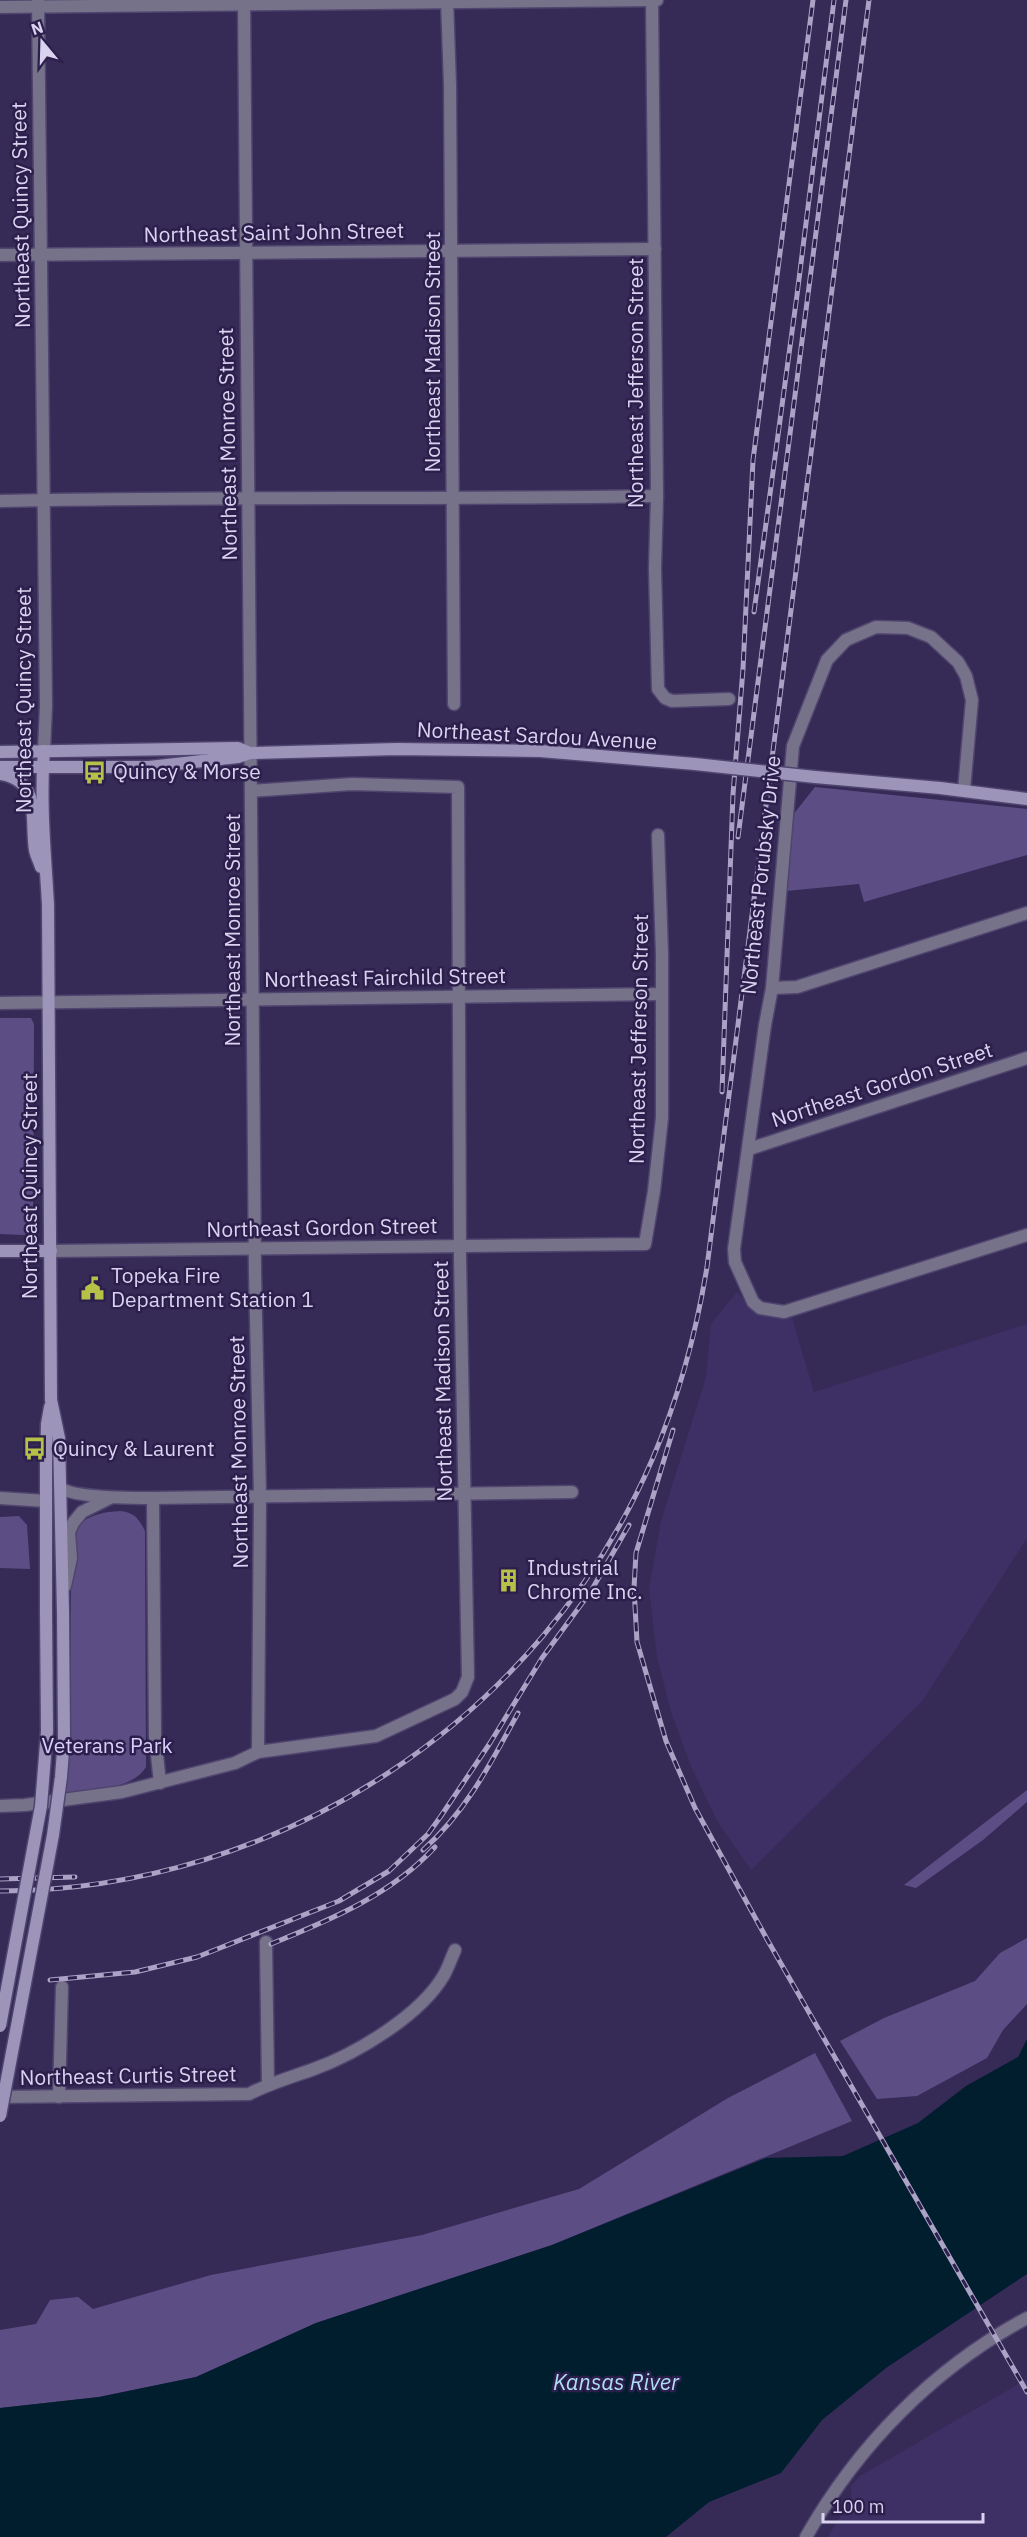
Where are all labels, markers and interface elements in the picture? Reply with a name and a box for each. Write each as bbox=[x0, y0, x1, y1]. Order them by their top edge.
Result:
north arrow bbox=[12, 12, 72, 72]
text: N bbox=[28, 16, 46, 39]
street label: Northeast Quincy Street bbox=[4, 102, 36, 328]
street label: Northeast Saint John Street bbox=[143, 216, 405, 248]
street label: Northeast Madison Street bbox=[418, 231, 446, 473]
street label: Northeast Jefferson Street bbox=[621, 258, 649, 508]
street label: Northeast Monroe Street bbox=[211, 327, 243, 561]
street label: Northeast Quincy Street bbox=[9, 587, 37, 813]
street label: Northeast Sardou Avenue bbox=[416, 715, 658, 755]
street label: Northeast Porubsky Drive bbox=[734, 754, 786, 996]
place label: Quincy & Morse bbox=[113, 757, 261, 785]
bus stop icon: Quincy & Morse bbox=[82, 759, 108, 785]
street label: Northeast Monroe Street bbox=[218, 813, 246, 1047]
street label: Northeast Jefferson Street bbox=[622, 914, 654, 1164]
street label: Northeast Fairchild Street bbox=[264, 961, 506, 993]
street label: Northeast Gordon Street bbox=[767, 1035, 996, 1133]
street label: Northeast Quincy Street bbox=[15, 1073, 43, 1299]
street label: Northeast Gordon Street bbox=[206, 1211, 438, 1243]
street label: Northeast Madison Street bbox=[426, 1260, 458, 1502]
place label: Topeka Fire Department Station 1 bbox=[111, 1261, 314, 1313]
public building icon: Topeka Fire Department Station 1 bbox=[80, 1275, 106, 1301]
street label: Northeast Monroe Street bbox=[222, 1335, 254, 1569]
place label: Quincy & Laurent bbox=[53, 1434, 215, 1462]
bus stop icon: Quincy & Laurent bbox=[22, 1436, 48, 1462]
place label: Industrial Chrome Inc. bbox=[527, 1553, 643, 1605]
building icon: Industrial Chrome Inc. bbox=[496, 1567, 522, 1593]
park label: Veterans Park bbox=[42, 1731, 172, 1759]
street label: Northeast Curtis Street bbox=[19, 2059, 237, 2091]
water label: Kansas River bbox=[553, 2367, 680, 2396]
scale bar bbox=[823, 2486, 984, 2524]
text: 100 m bbox=[832, 2495, 884, 2518]

